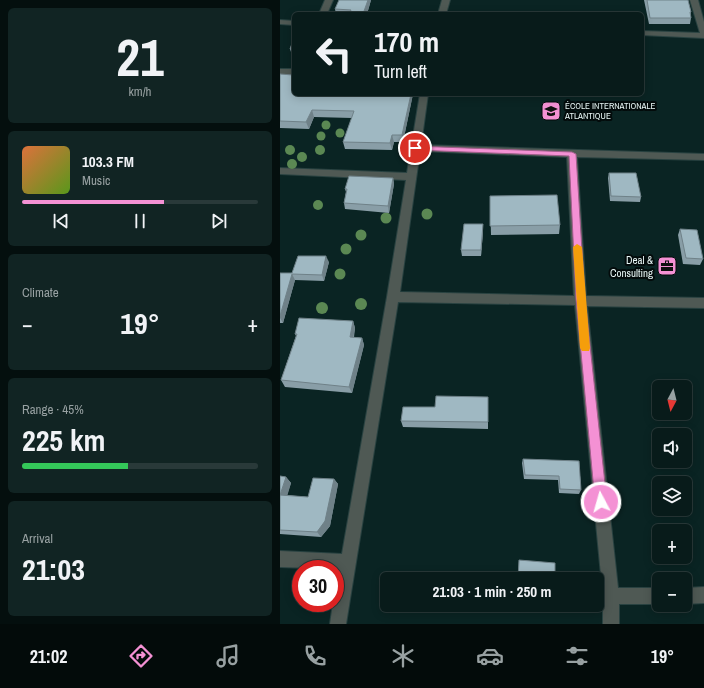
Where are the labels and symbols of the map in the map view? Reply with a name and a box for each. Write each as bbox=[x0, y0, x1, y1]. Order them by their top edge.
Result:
school or university icon: ÉCOLE INTERNATIONALE ATLANTIQUE bbox=[540, 100, 562, 122]
place label: ÉCOLE INTERNATIONALE ATLANTIQUE bbox=[564, 100, 656, 122]
pin bbox=[398, 131, 432, 165]
place label: Deal & Consulting bbox=[610, 253, 653, 280]
office icon: Deal & Consulting bbox=[656, 255, 678, 277]
north arrow bbox=[652, 380, 692, 420]
position arrow bbox=[580, 481, 622, 523]
speed limit sign: 30 bbox=[292, 560, 344, 612]

